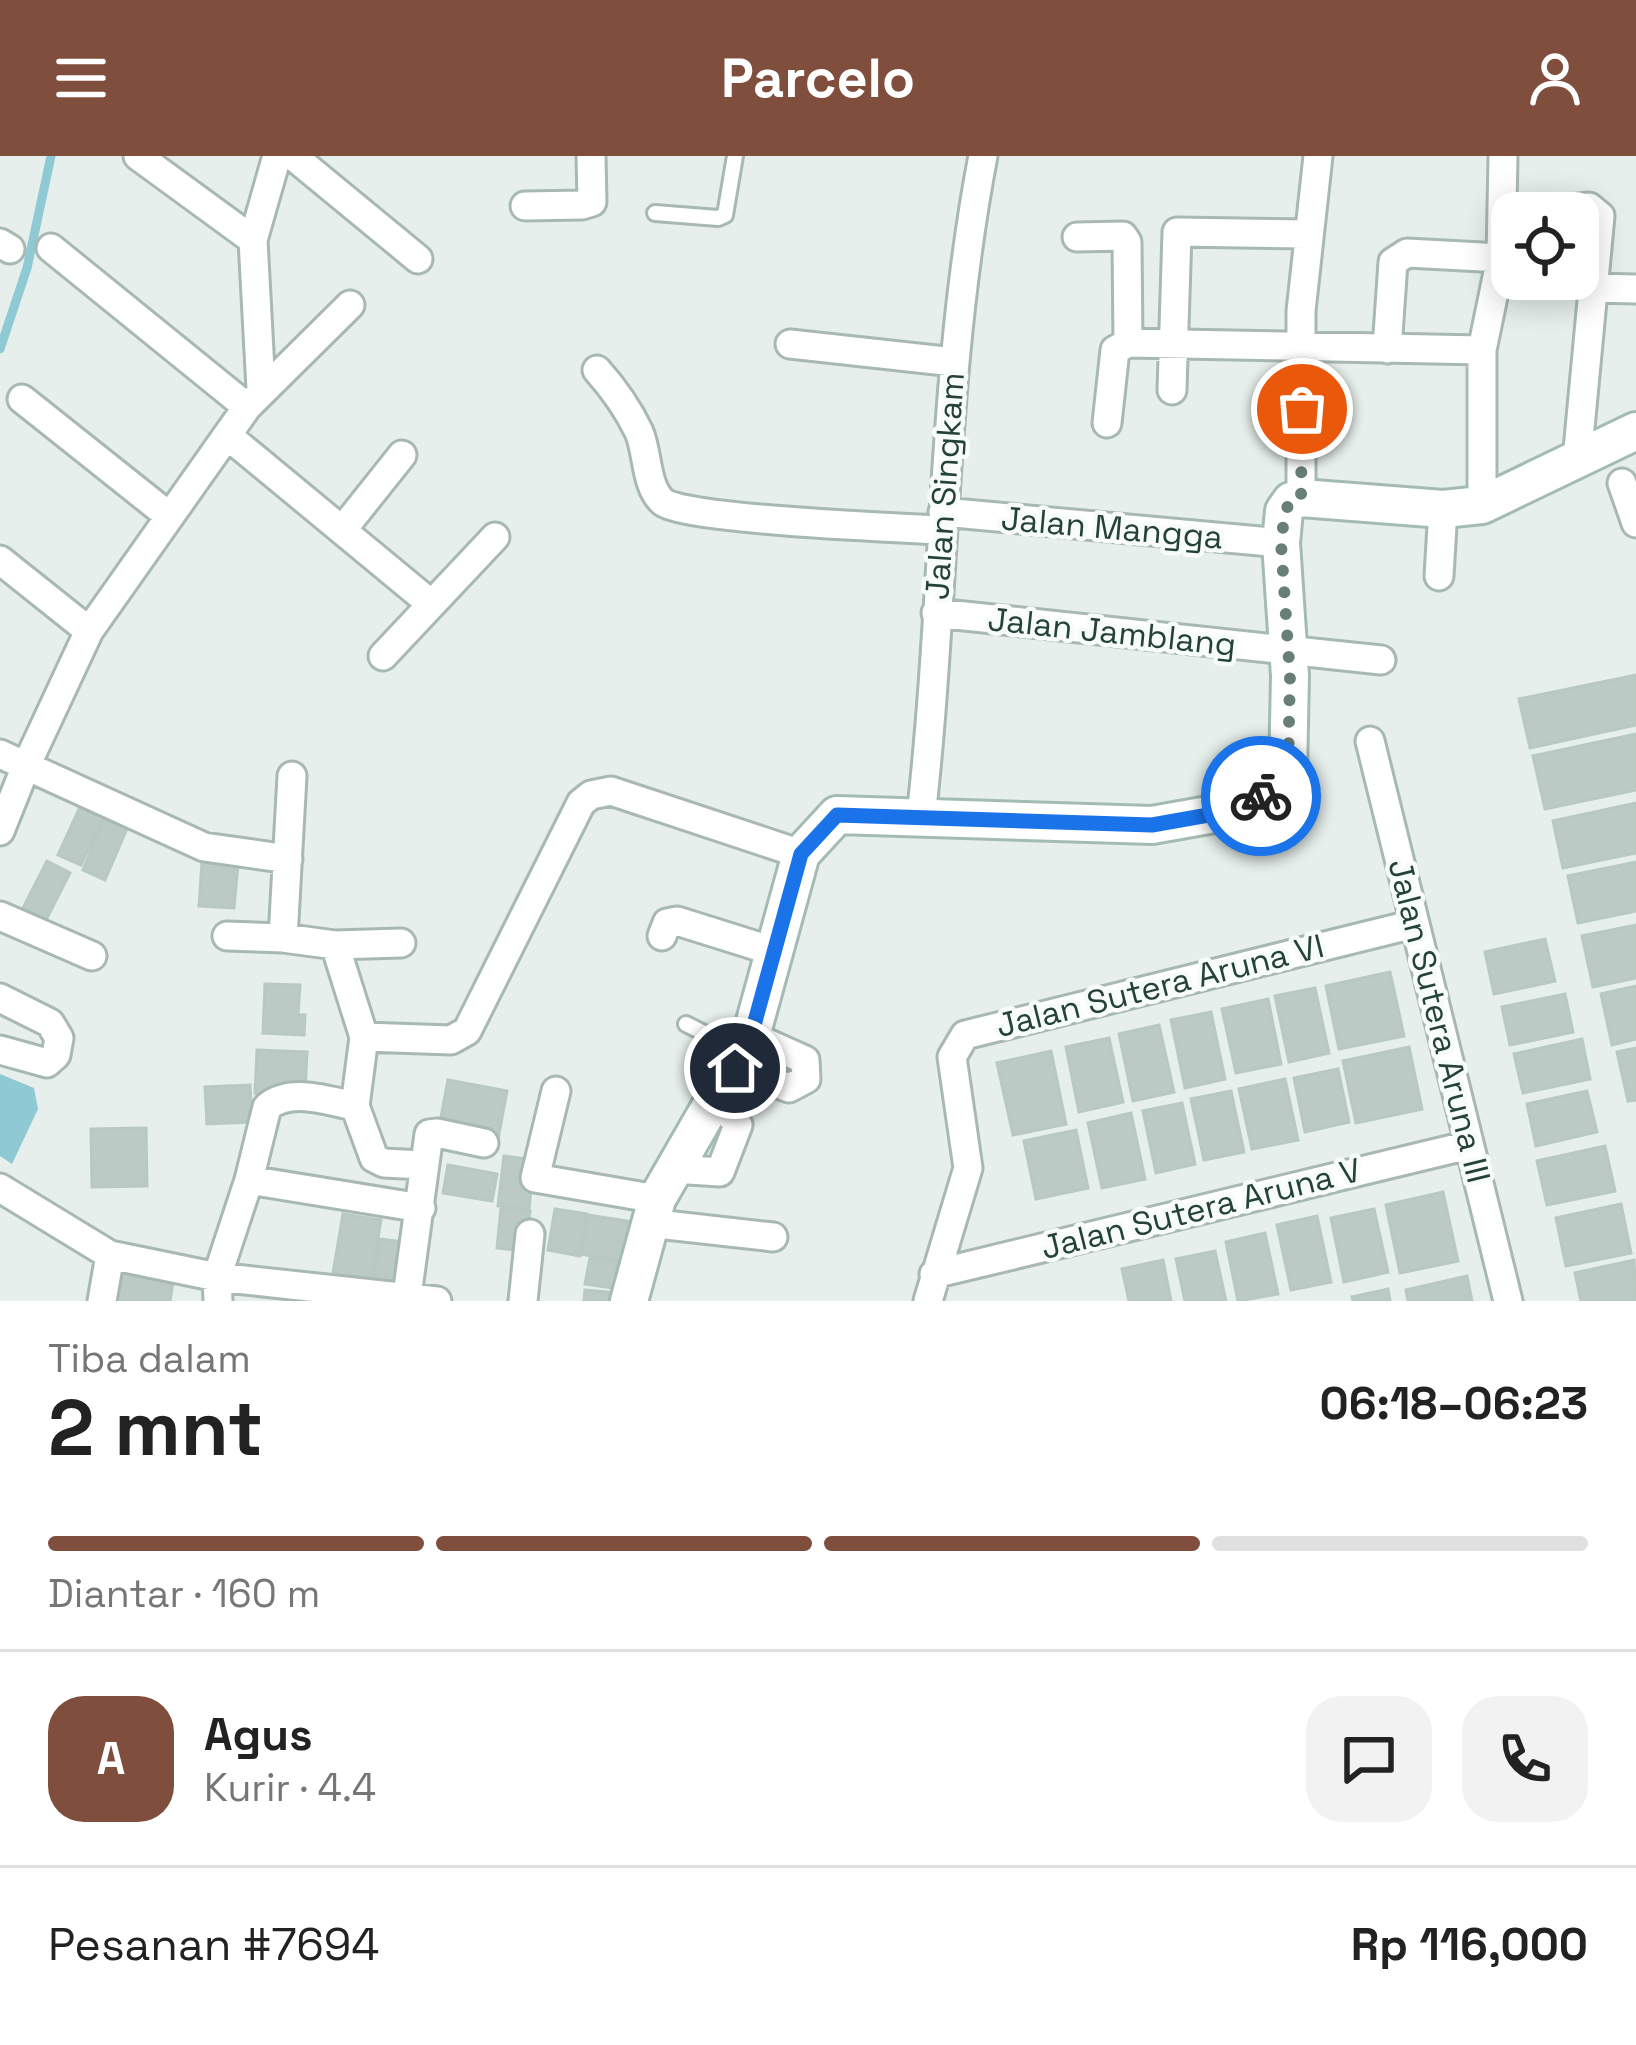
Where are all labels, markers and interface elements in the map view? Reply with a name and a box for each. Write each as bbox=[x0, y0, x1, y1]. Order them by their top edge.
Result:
text: Parcelo bbox=[721, 44, 915, 113]
icon: menu bbox=[48, 45, 114, 111]
icon: person bbox=[1522, 45, 1588, 111]
map controls bbox=[1491, 192, 1599, 300]
button: locate bbox=[1491, 192, 1599, 300]
pin bbox=[1251, 358, 1353, 460]
street label: Jalan Singkam bbox=[916, 371, 974, 601]
icon: bag bbox=[1269, 376, 1335, 442]
street label: Jalan Mangga bbox=[999, 497, 1225, 559]
street label: Jalan Jamblang bbox=[986, 598, 1238, 666]
courier bbox=[1201, 736, 1321, 856]
icon: bike bbox=[1228, 763, 1294, 829]
street label: Jalan Sutera Aruna III bbox=[1378, 855, 1500, 1187]
street label: Jalan Sutera Aruna VI bbox=[992, 925, 1328, 1047]
pin bbox=[684, 1017, 786, 1119]
icon: home bbox=[702, 1035, 768, 1101]
street label: Jalan Sutera Aruna V bbox=[1037, 1149, 1365, 1269]
text: Tiba dalam bbox=[48, 1334, 251, 1383]
text: 06:18–06:23 bbox=[1320, 1375, 1588, 1432]
text: 2 mnt bbox=[48, 1378, 263, 1478]
text: Diantar · 160 m bbox=[48, 1569, 320, 1618]
button: chat bbox=[1306, 1696, 1432, 1822]
button: phone bbox=[1462, 1696, 1588, 1822]
text: Agus bbox=[204, 1706, 313, 1763]
text: A bbox=[97, 1730, 125, 1787]
text: Kurir · 4.4 bbox=[204, 1763, 376, 1812]
text: Pesanan #7694 bbox=[48, 1916, 379, 1973]
text: Rp 116,000 bbox=[1351, 1916, 1588, 1973]

